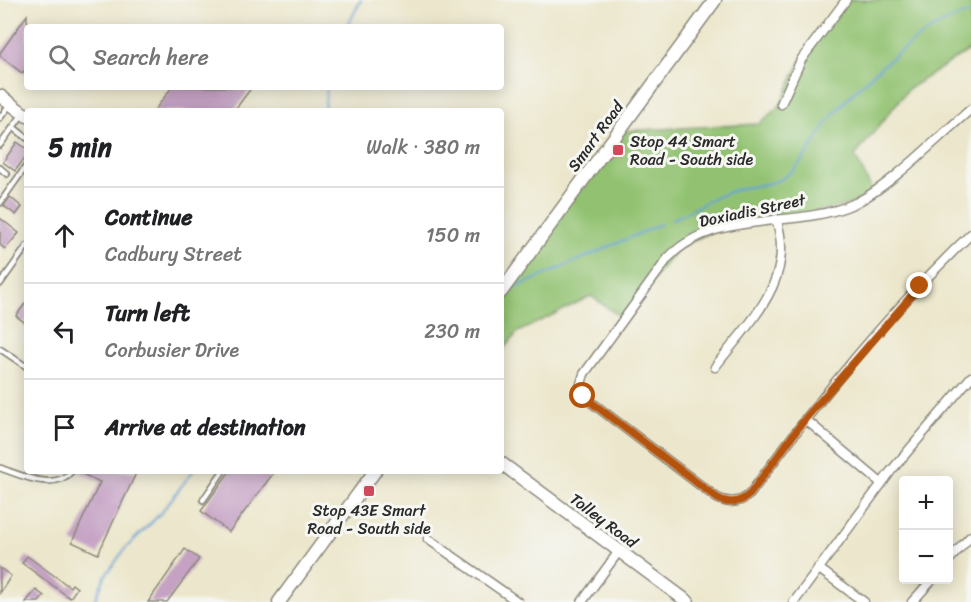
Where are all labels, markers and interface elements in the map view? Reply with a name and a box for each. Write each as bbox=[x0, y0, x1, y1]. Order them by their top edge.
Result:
search box bbox=[24, 24, 504, 90]
text: Search here bbox=[93, 38, 209, 77]
icon: search bbox=[45, 41, 78, 74]
street label: Smart Road bbox=[560, 93, 632, 178]
text: 5 min bbox=[48, 124, 112, 170]
place label: Stop 44 Smart Road - South side bbox=[630, 127, 754, 174]
text: Walk · 380 m bbox=[366, 130, 480, 165]
marker: Stop 44 Smart Road - South side bbox=[611, 143, 625, 157]
street label: Doxiadis Street bbox=[696, 185, 808, 236]
text: Continue bbox=[105, 198, 193, 237]
text: 150 m bbox=[426, 218, 480, 253]
icon: ahead bbox=[48, 219, 81, 252]
text: Cadbury Street bbox=[105, 237, 242, 272]
route end bbox=[906, 272, 932, 298]
text: Turn left bbox=[105, 294, 190, 333]
text: 230 m bbox=[424, 314, 480, 349]
icon: left bbox=[48, 315, 81, 348]
text: Corbusier Drive bbox=[105, 333, 239, 368]
route start bbox=[569, 382, 595, 408]
text: Arrive at destination bbox=[105, 408, 306, 447]
icon: arrive bbox=[48, 411, 81, 444]
map controls bbox=[899, 476, 953, 584]
button: + bbox=[899, 476, 953, 530]
marker: Stop 43E Smart Road - South side bbox=[362, 484, 376, 498]
street label: Tolley Road bbox=[563, 485, 645, 557]
place label: Stop 43E Smart Road - South side bbox=[307, 496, 431, 543]
button: − bbox=[899, 530, 953, 584]

